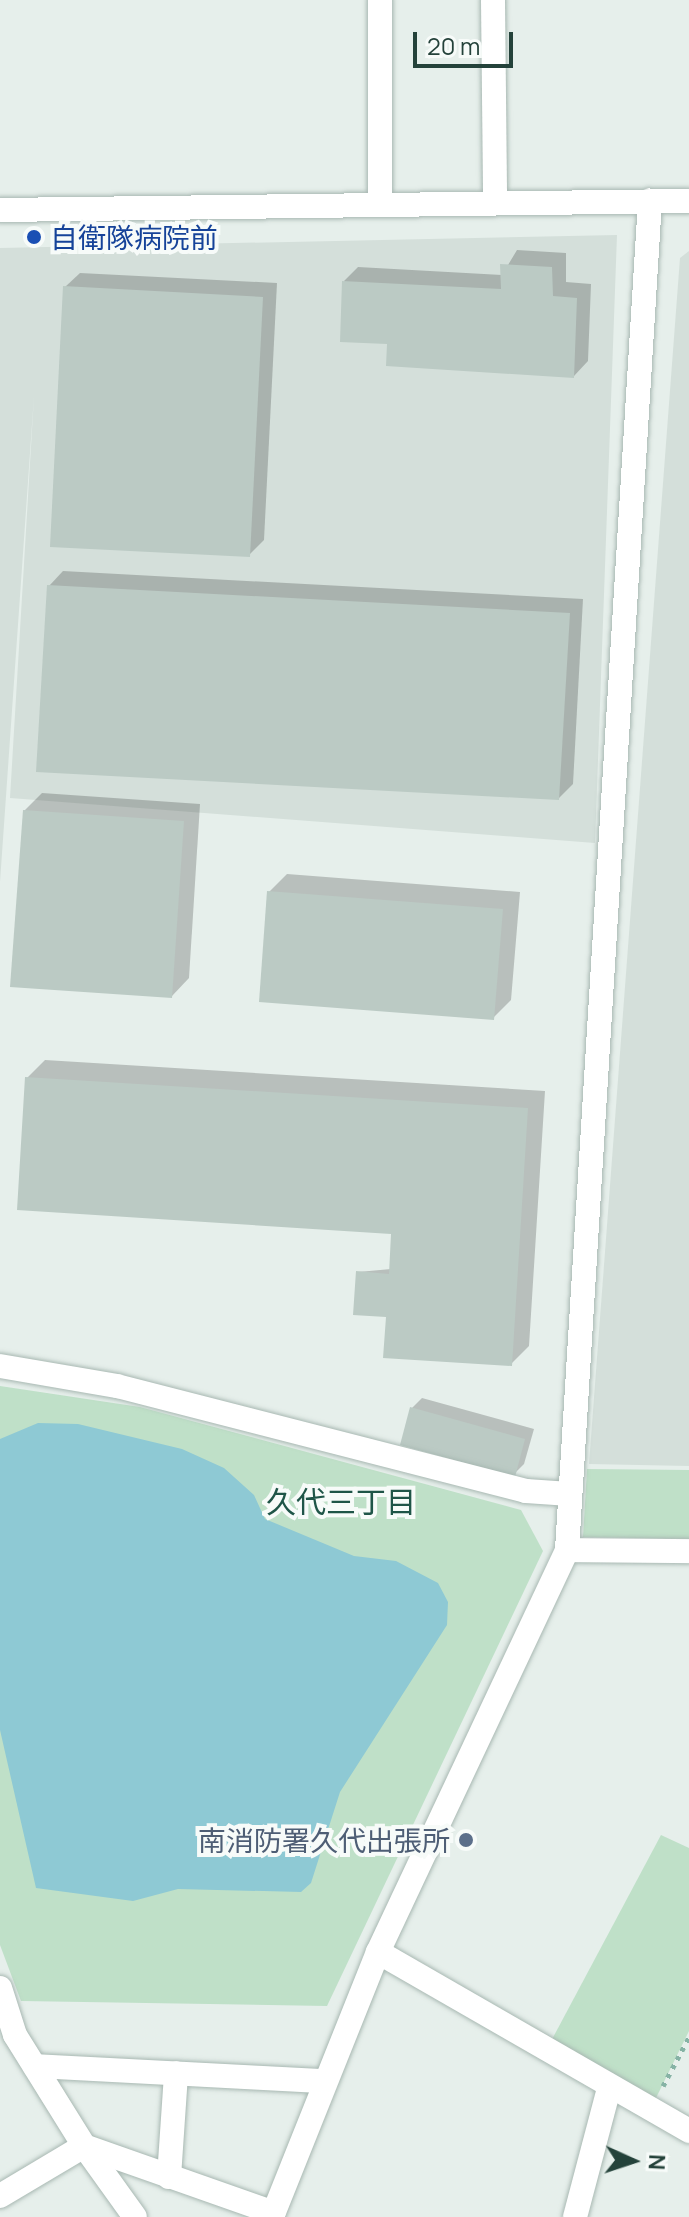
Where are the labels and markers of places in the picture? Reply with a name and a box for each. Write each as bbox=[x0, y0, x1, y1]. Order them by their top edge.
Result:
place label: 自衛隊病院前 bbox=[50, 220, 218, 254]
marker: 自衛隊病院前 bbox=[25, 228, 43, 246]
place label: 南消防署久代出張所 bbox=[198, 1823, 450, 1857]
marker: 南消防署久代出張所 bbox=[457, 1831, 475, 1849]

